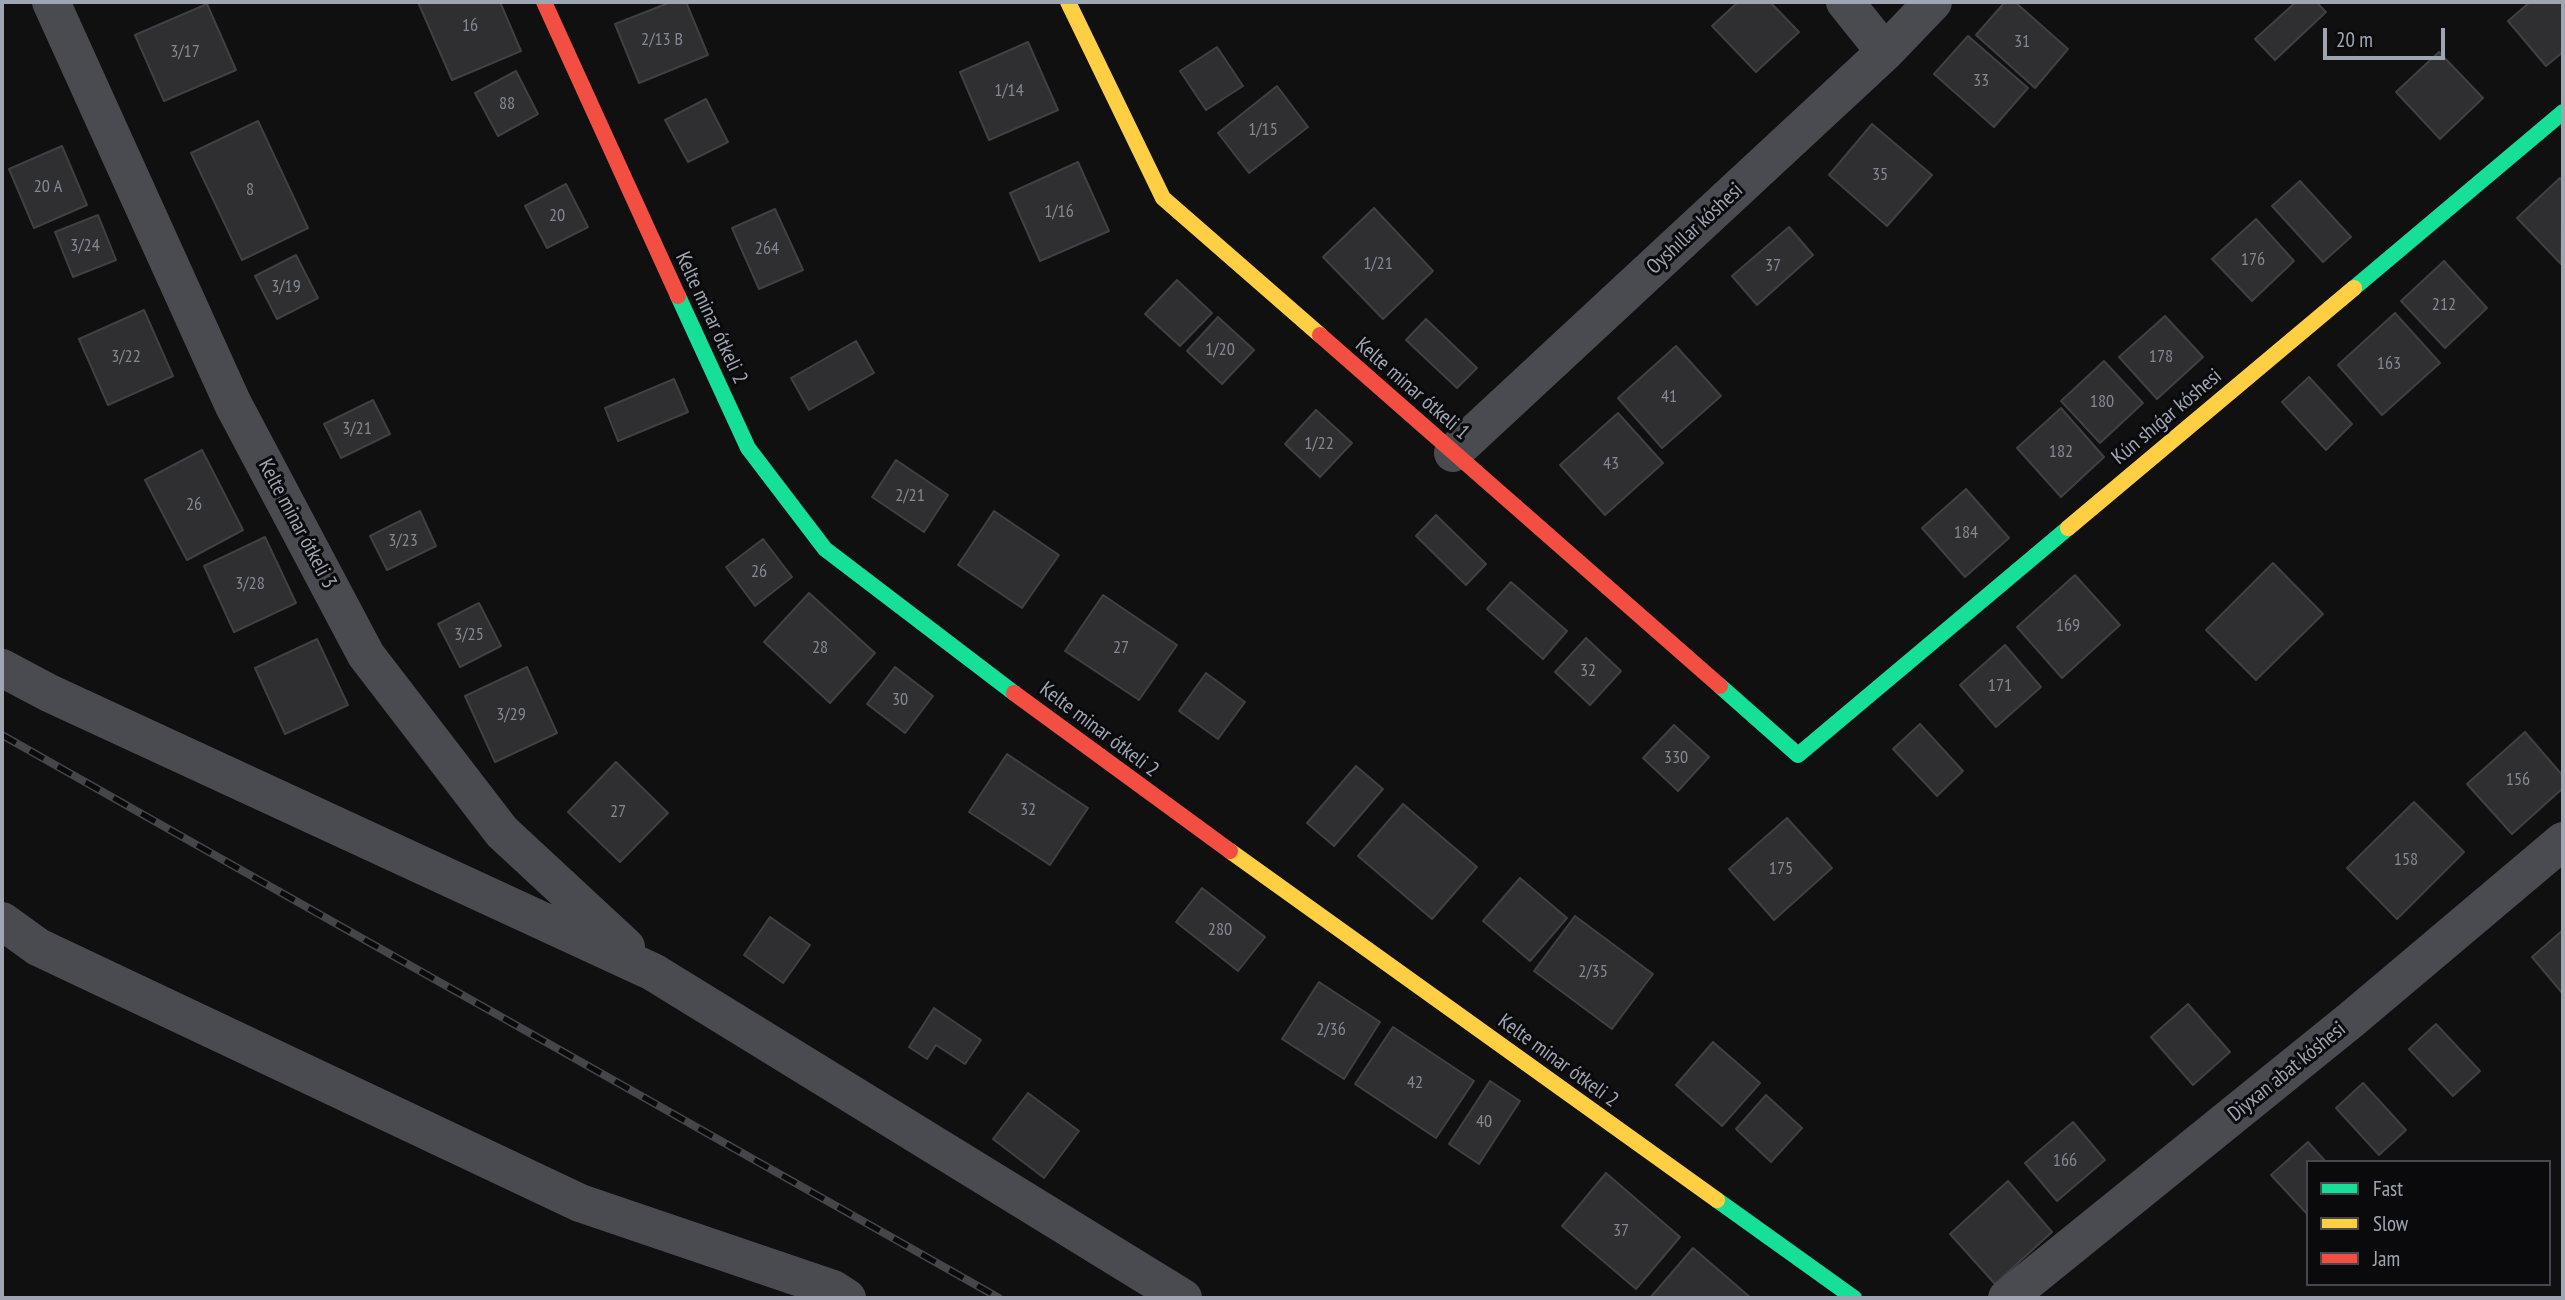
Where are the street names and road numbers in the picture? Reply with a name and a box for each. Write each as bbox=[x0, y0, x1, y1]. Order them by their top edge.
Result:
street label: Oyshıllar kóshesi bbox=[1642, 178, 1748, 280]
street label: Kelte minar ótkeli 2 bbox=[669, 248, 753, 388]
street label: Kelte minar ótkeli 1 bbox=[1350, 333, 1474, 445]
street label: Kún shıǵar kóshesi bbox=[2107, 364, 2227, 470]
street label: Kelte minar ótkeli 3 bbox=[252, 455, 342, 593]
street label: Kelte minar ótkeli 2 bbox=[1034, 677, 1164, 783]
street label: Kelte minar ótkeli 2 bbox=[1493, 1009, 1623, 1113]
street label: Diyxan abat kóshesi bbox=[2223, 1017, 2351, 1127]

